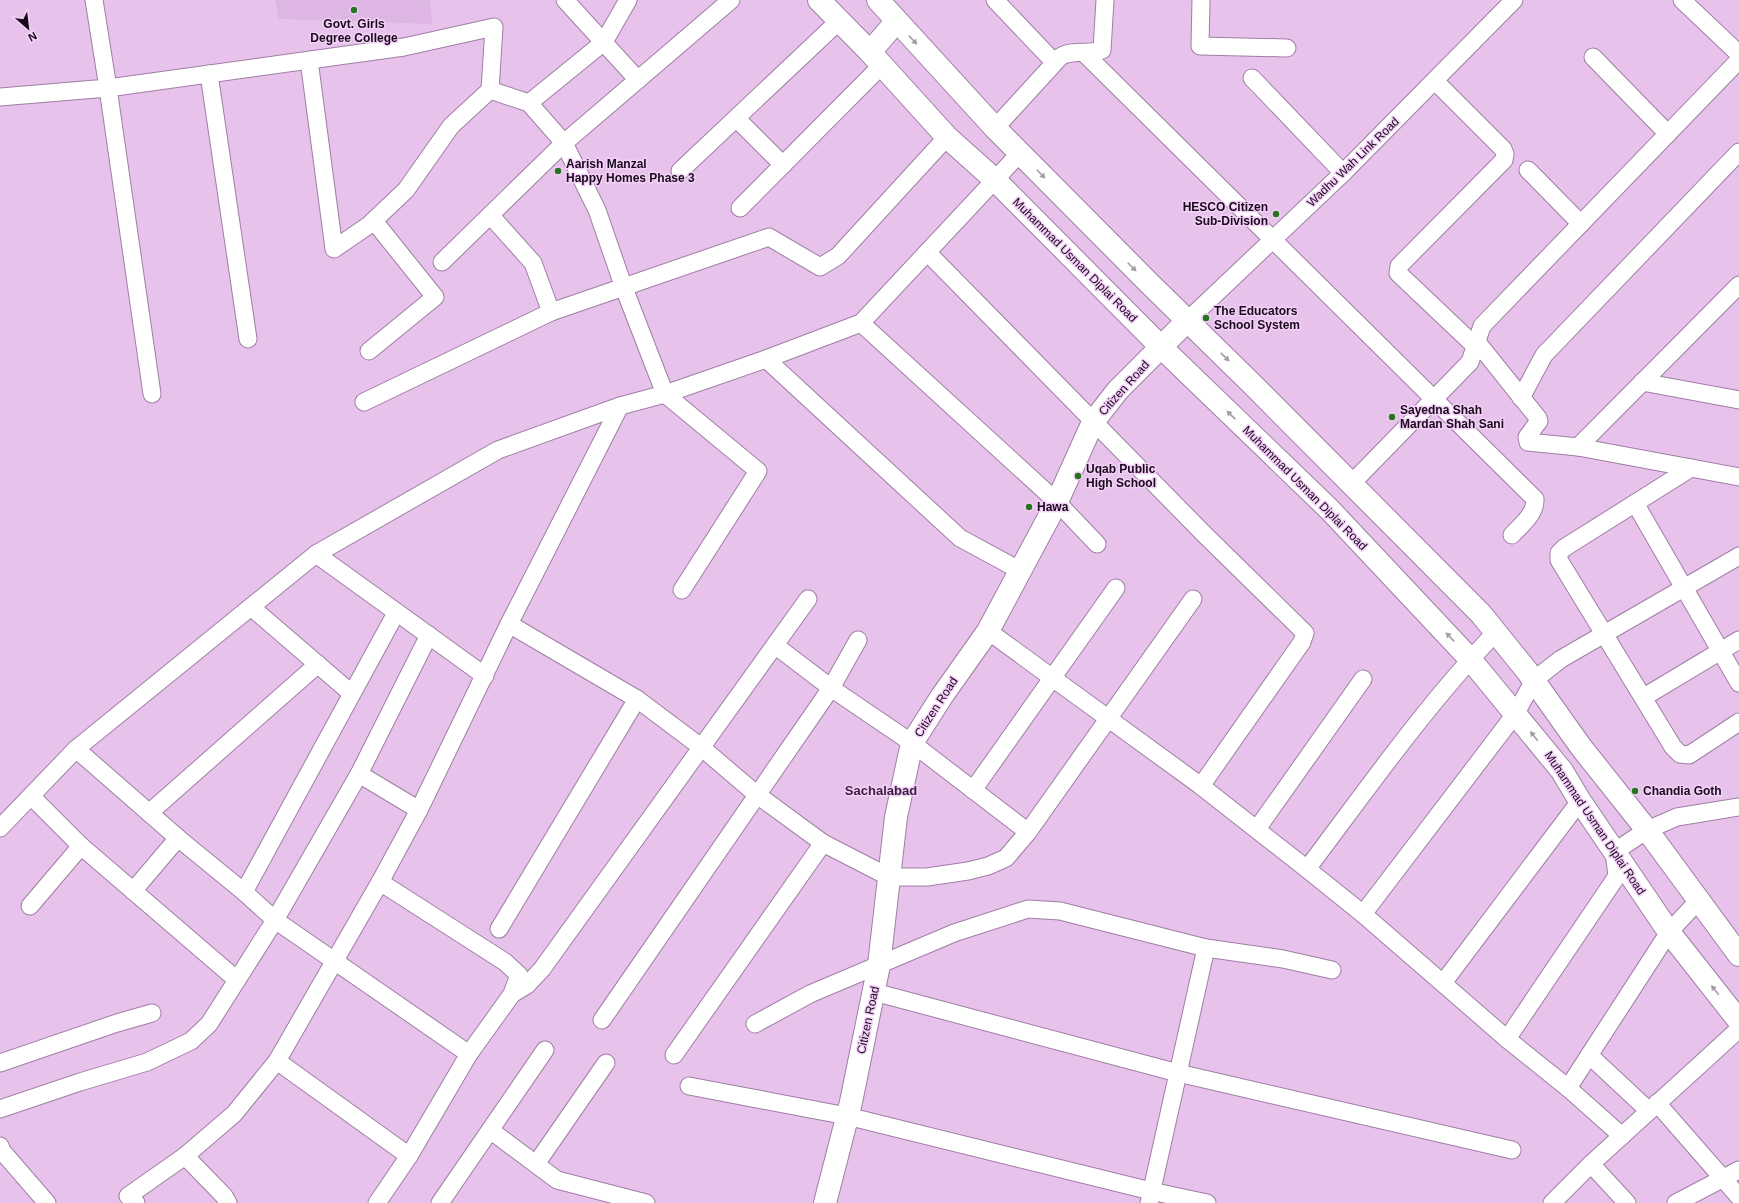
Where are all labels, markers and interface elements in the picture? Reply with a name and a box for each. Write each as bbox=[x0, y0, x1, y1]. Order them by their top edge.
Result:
marker: Govt. Girls Degree College bbox=[349, 5, 359, 15]
north arrow bbox=[8, 8, 48, 48]
place label: Govt. Girls Degree College bbox=[310, 17, 398, 45]
text: N bbox=[26, 30, 39, 44]
one-way arrow bbox=[908, 35, 918, 45]
street label: Wadhu Wah Link Road bbox=[1304, 114, 1402, 210]
place label: Aarish Manzal Happy Homes Phase 3 bbox=[566, 157, 695, 185]
marker: Aarish Manzal Happy Homes Phase 3 bbox=[553, 166, 563, 176]
one-way arrow bbox=[1036, 169, 1046, 179]
street label: Muhammad Usman Diplai Road bbox=[1010, 195, 1140, 325]
place label: HESCO Citizen Sub-Division bbox=[1183, 200, 1268, 228]
marker: HESCO Citizen Sub-Division bbox=[1271, 209, 1281, 219]
one-way arrow bbox=[1128, 262, 1137, 272]
place label: The Educators School System bbox=[1214, 304, 1300, 332]
marker: The Educators School System bbox=[1201, 313, 1211, 323]
one-way arrow bbox=[1220, 353, 1231, 362]
street label: Citizen Road bbox=[1096, 358, 1152, 418]
place label: Sayedna Shah Mardan Shah Sani bbox=[1400, 403, 1504, 431]
one-way arrow bbox=[1226, 410, 1236, 420]
marker: Sayedna Shah Mardan Shah Sani bbox=[1387, 412, 1397, 422]
street label: Muhammad Usman Diplai Road bbox=[1240, 423, 1370, 553]
place label: Uqab Public High School bbox=[1086, 462, 1156, 490]
marker: Uqab Public High School bbox=[1073, 471, 1083, 481]
place label: Hawa bbox=[1037, 500, 1069, 514]
marker: Hawa bbox=[1024, 502, 1034, 512]
one-way arrow bbox=[1445, 632, 1455, 642]
street label: Citizen Road bbox=[911, 674, 961, 740]
one-way arrow bbox=[1530, 731, 1539, 742]
street label: Muhammad Usman Diplai Road bbox=[1542, 749, 1648, 897]
district label: Sachalabad bbox=[845, 783, 917, 798]
place label: Chandia Goth bbox=[1643, 784, 1722, 798]
marker: Chandia Goth bbox=[1630, 786, 1640, 796]
street label: Citizen Road bbox=[854, 985, 882, 1055]
one-way arrow bbox=[1710, 985, 1719, 996]

